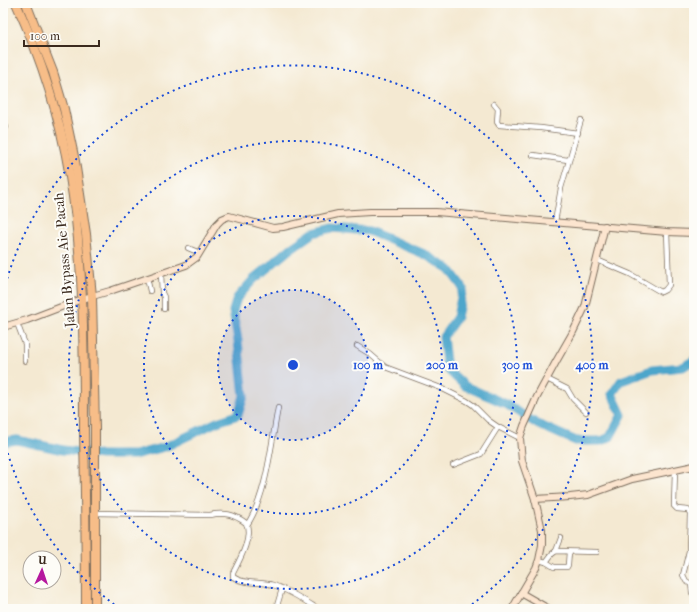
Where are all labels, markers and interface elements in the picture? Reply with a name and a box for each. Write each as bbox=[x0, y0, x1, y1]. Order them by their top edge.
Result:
scale bar bbox=[24, 22, 99, 48]
text: 100 m bbox=[30, 29, 60, 43]
street label: Jalan Bypass Aie Pacah bbox=[50, 192, 79, 329]
centre of rings bbox=[286, 358, 300, 372]
text: 100 m bbox=[353, 358, 384, 372]
text: 200 m bbox=[426, 358, 459, 372]
text: 300 m bbox=[502, 358, 533, 373]
text: 400 m bbox=[575, 358, 609, 373]
north arrow bbox=[22, 550, 62, 590]
text: U bbox=[37, 554, 48, 567]

